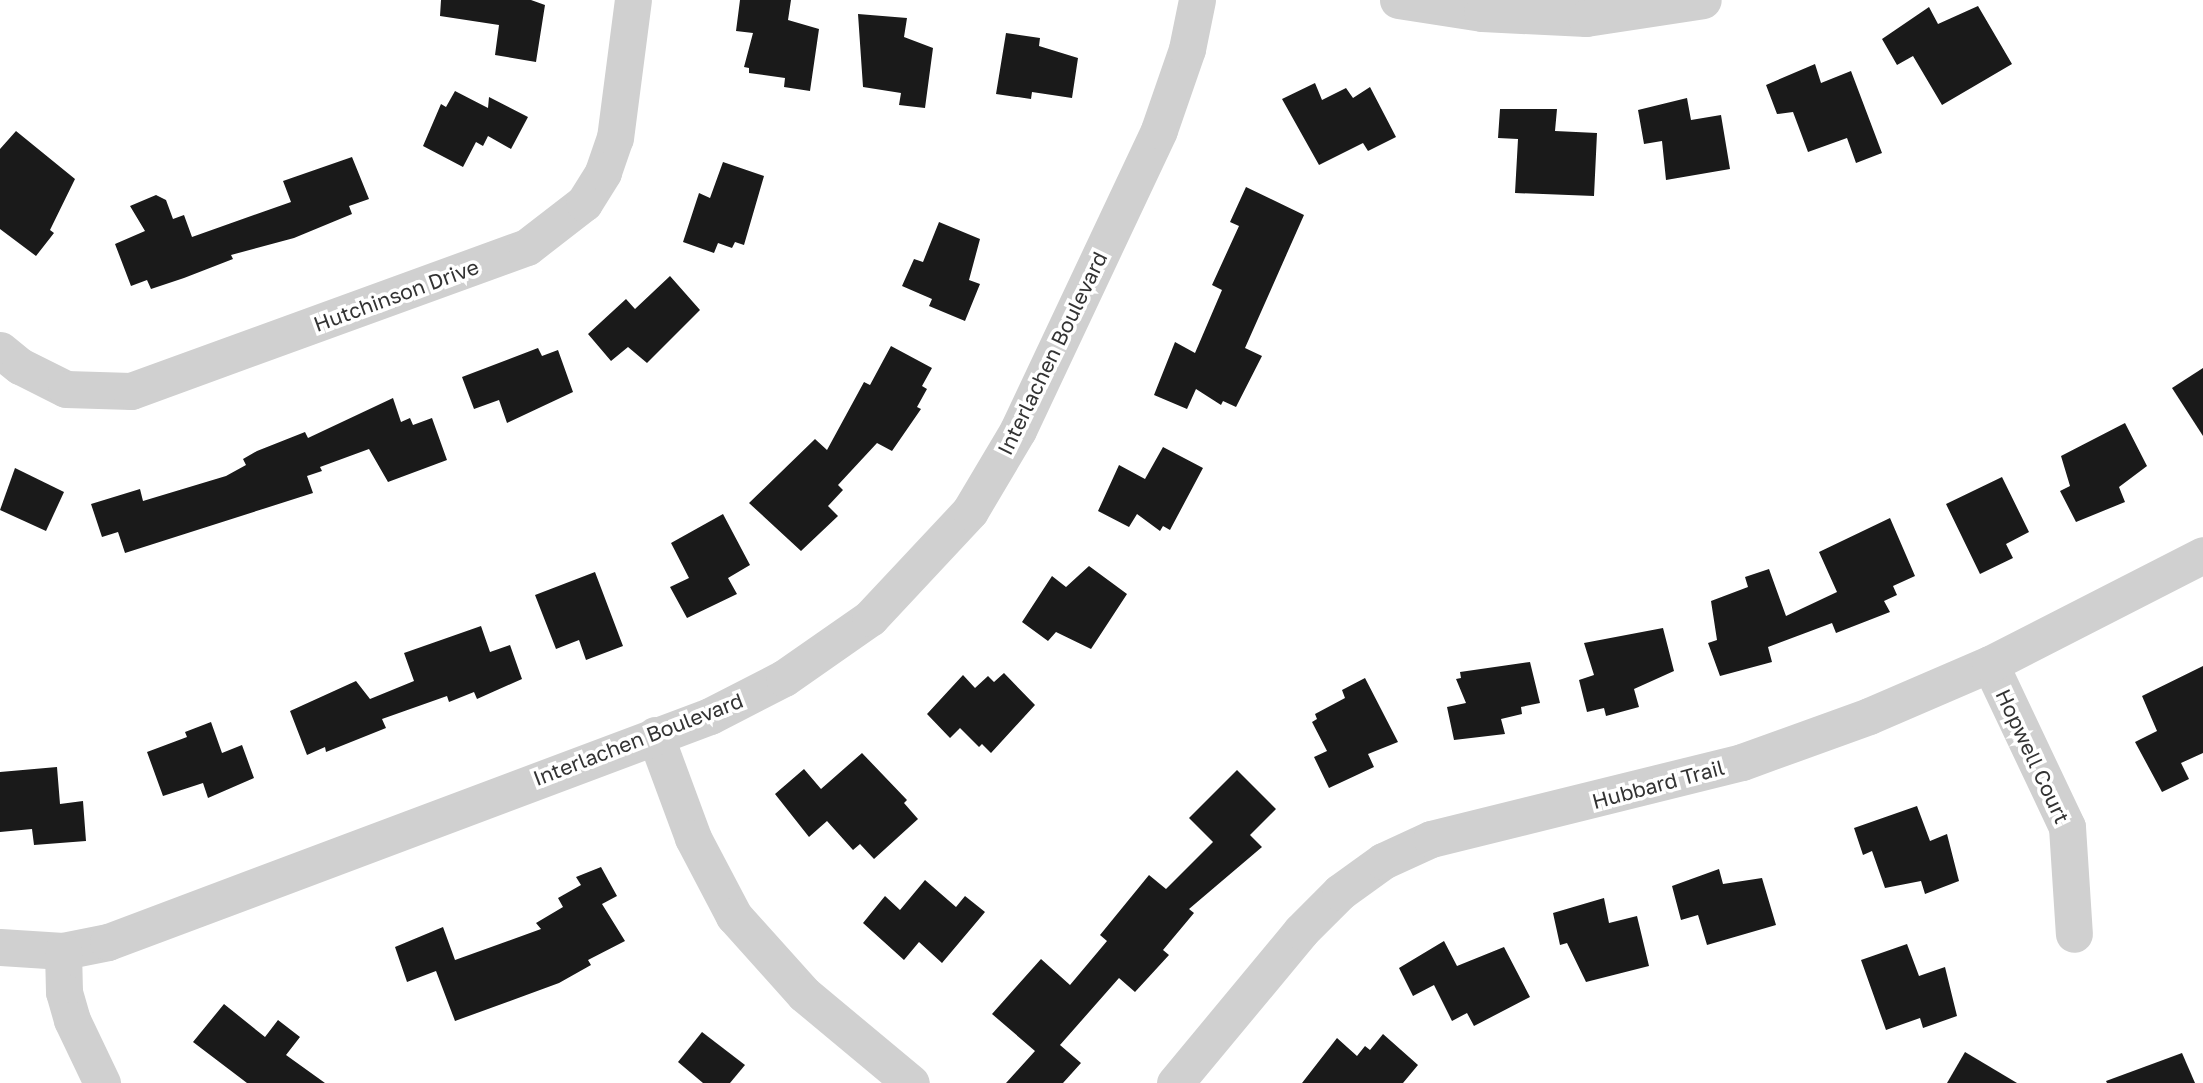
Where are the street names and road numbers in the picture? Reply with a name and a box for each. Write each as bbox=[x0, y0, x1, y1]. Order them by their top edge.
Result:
street label: Interlachen Boulevard bbox=[992, 247, 1112, 459]
street label: Hutchinson Drive bbox=[310, 253, 482, 337]
street label: Hopwell Court bbox=[1991, 685, 2075, 827]
street label: Interlachen Boulevard bbox=[529, 687, 747, 791]
street label: Hubbard Trail bbox=[1589, 754, 1727, 814]

